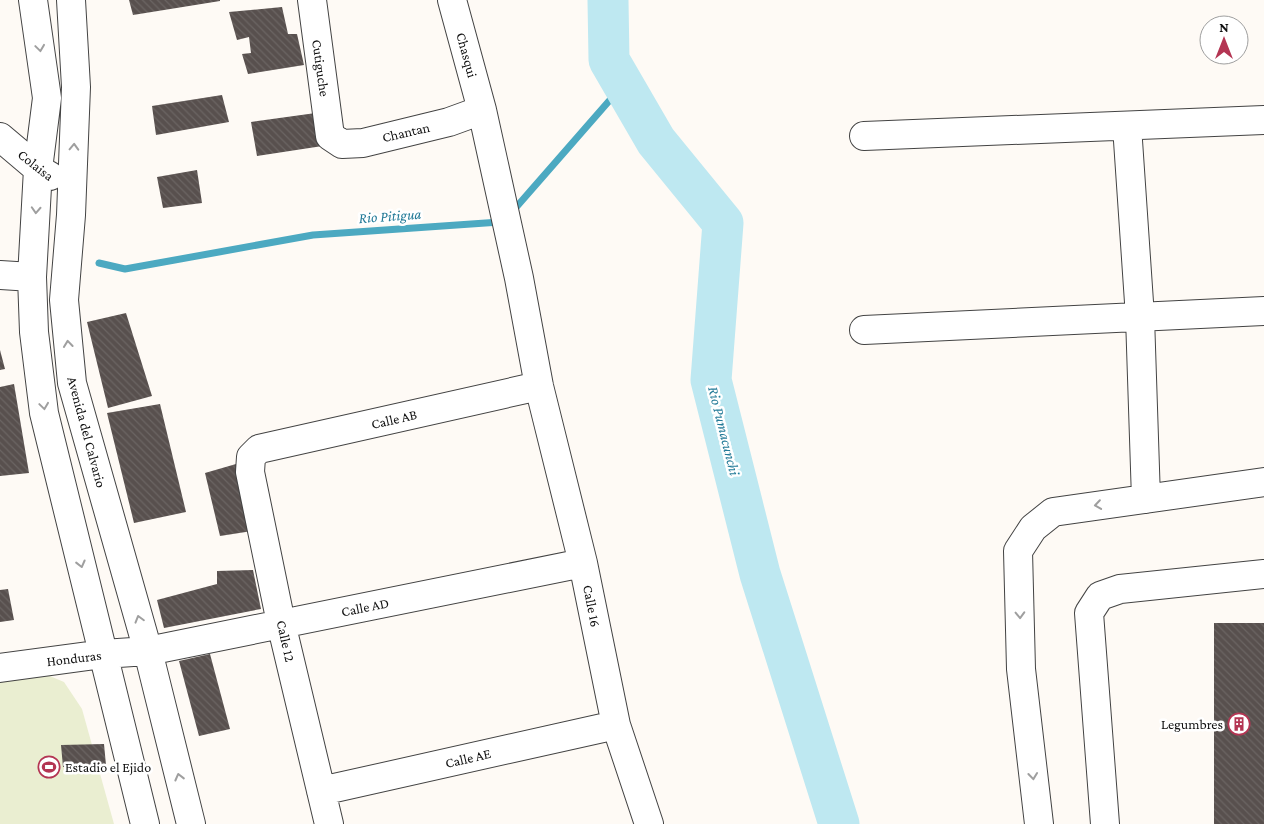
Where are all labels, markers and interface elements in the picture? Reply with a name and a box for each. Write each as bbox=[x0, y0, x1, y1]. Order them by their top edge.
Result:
north arrow bbox=[1199, 15, 1249, 65]
text: N bbox=[1219, 19, 1229, 35]
street label: Chasqui bbox=[453, 31, 481, 80]
street label: Cutiguche bbox=[309, 38, 333, 98]
one-way arrow bbox=[35, 44, 45, 53]
street label: Chantan bbox=[381, 119, 432, 145]
one-way arrow bbox=[68, 143, 79, 151]
street label: Colaisa bbox=[15, 146, 57, 184]
one-way arrow bbox=[31, 206, 42, 214]
water label: Rio Pitigua bbox=[358, 206, 422, 227]
one-way arrow bbox=[63, 340, 74, 348]
street label: Avenida del Calvario bbox=[64, 375, 110, 489]
water label: Rio Pumacunchi bbox=[705, 385, 743, 478]
one-way arrow bbox=[38, 402, 48, 411]
street label: Calle AB bbox=[370, 406, 419, 432]
one-way arrow bbox=[1094, 500, 1102, 510]
one-way arrow bbox=[75, 560, 86, 569]
street label: Calle 16 bbox=[580, 584, 604, 628]
street label: Calle AD bbox=[340, 595, 390, 619]
one-way arrow bbox=[1015, 611, 1025, 619]
one-way arrow bbox=[134, 616, 144, 624]
street label: Calle 12 bbox=[273, 619, 299, 664]
street label: Honduras bbox=[46, 647, 102, 669]
building icon: Legumbres bbox=[1227, 712, 1251, 736]
place label: Legumbres bbox=[1161, 716, 1223, 732]
street label: Calle AE bbox=[444, 745, 493, 771]
sports icon: Estadio el Ejido bbox=[37, 755, 61, 779]
place label: Estadio el Ejido bbox=[65, 759, 151, 776]
one-way arrow bbox=[175, 773, 185, 781]
one-way arrow bbox=[1028, 773, 1039, 781]

